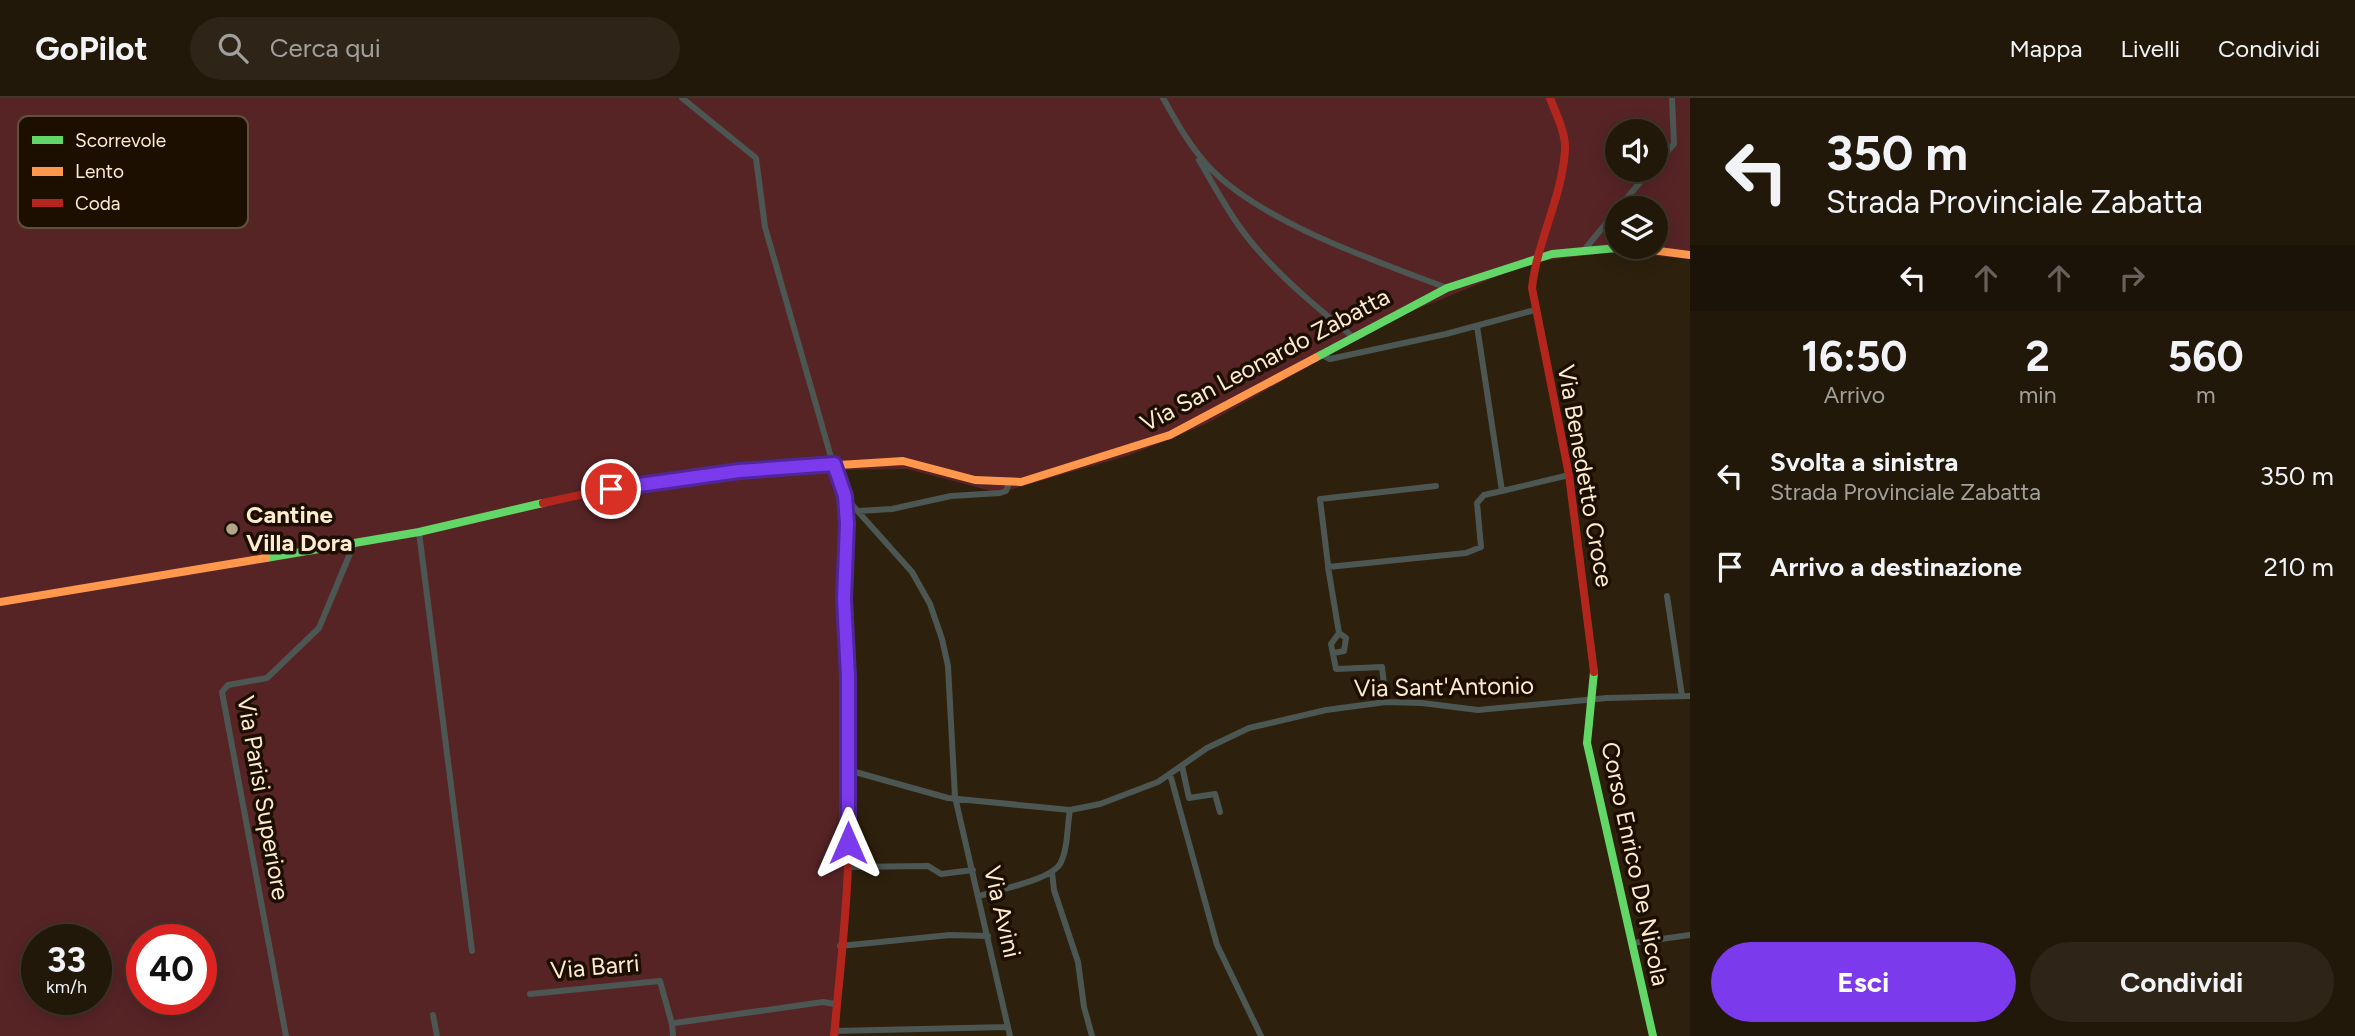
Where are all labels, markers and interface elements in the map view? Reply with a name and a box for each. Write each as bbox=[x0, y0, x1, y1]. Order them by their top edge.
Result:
search box bbox=[190, 17, 680, 80]
text: GoPilot bbox=[35, 29, 148, 68]
icon: search bbox=[214, 29, 252, 67]
text: Cerca qui bbox=[270, 32, 381, 64]
text: Mappa bbox=[2009, 34, 2083, 63]
text: Livelli bbox=[2121, 34, 2180, 63]
text: Condividi bbox=[2218, 34, 2320, 63]
legend bbox=[18, 116, 248, 228]
map controls bbox=[1605, 119, 1668, 259]
button: sound bbox=[1605, 119, 1668, 182]
text: 350 m bbox=[1826, 123, 1968, 182]
icon: left bbox=[1711, 126, 1802, 217]
text: Scorrevole bbox=[75, 129, 166, 152]
text: Lento bbox=[75, 160, 124, 183]
text: Strada Provinciale Zabatta bbox=[1826, 183, 2203, 221]
text: Coda bbox=[75, 192, 121, 215]
button: layers bbox=[1605, 196, 1668, 259]
icon: left bbox=[1894, 259, 1932, 297]
icon: ahead bbox=[1967, 259, 2005, 297]
icon: ahead bbox=[2040, 259, 2078, 297]
icon: right bbox=[2113, 259, 2151, 297]
street label: Via San Leonardo Zabatta bbox=[1135, 281, 1394, 438]
text: 16:50 bbox=[1801, 331, 1908, 382]
text: 2 bbox=[2026, 331, 2050, 382]
text: 560 bbox=[2168, 331, 2244, 382]
street label: Via Benedetto Croce bbox=[1552, 363, 1619, 589]
text: Arrivo bbox=[1824, 381, 1885, 409]
text: min bbox=[2019, 381, 2057, 409]
text: m bbox=[2196, 381, 2216, 409]
text: Svolta a sinistra bbox=[1770, 446, 1958, 478]
icon: left bbox=[1711, 457, 1749, 495]
pin bbox=[581, 459, 641, 519]
text: 350 m bbox=[2260, 460, 2334, 492]
icon: arrive bbox=[592, 470, 630, 508]
text: Strada Provinciale Zabatta bbox=[1770, 478, 2041, 506]
place label: Cantine Villa Dora bbox=[246, 500, 353, 557]
marker: Cantine Villa Dora bbox=[224, 521, 240, 537]
icon: arrive bbox=[1711, 548, 1749, 586]
text: Arrivo a destinazione bbox=[1770, 551, 2022, 583]
text: 210 m bbox=[2264, 551, 2334, 583]
street label: Via Sant'Antonio bbox=[1354, 670, 1534, 703]
street label: Via Parisi Superiore bbox=[231, 694, 296, 902]
street label: Corso Enrico De Nicola bbox=[1595, 739, 1676, 988]
position arrow bbox=[811, 806, 885, 880]
street label: Via Avini bbox=[978, 863, 1027, 961]
speed limit sign: 40 bbox=[126, 924, 217, 1015]
text: 33 bbox=[47, 939, 86, 981]
button: Esci bbox=[1711, 942, 2016, 1022]
button: Condividi bbox=[2030, 942, 2334, 1022]
street label: Via Barri bbox=[549, 948, 641, 985]
text: km/h bbox=[46, 976, 87, 998]

